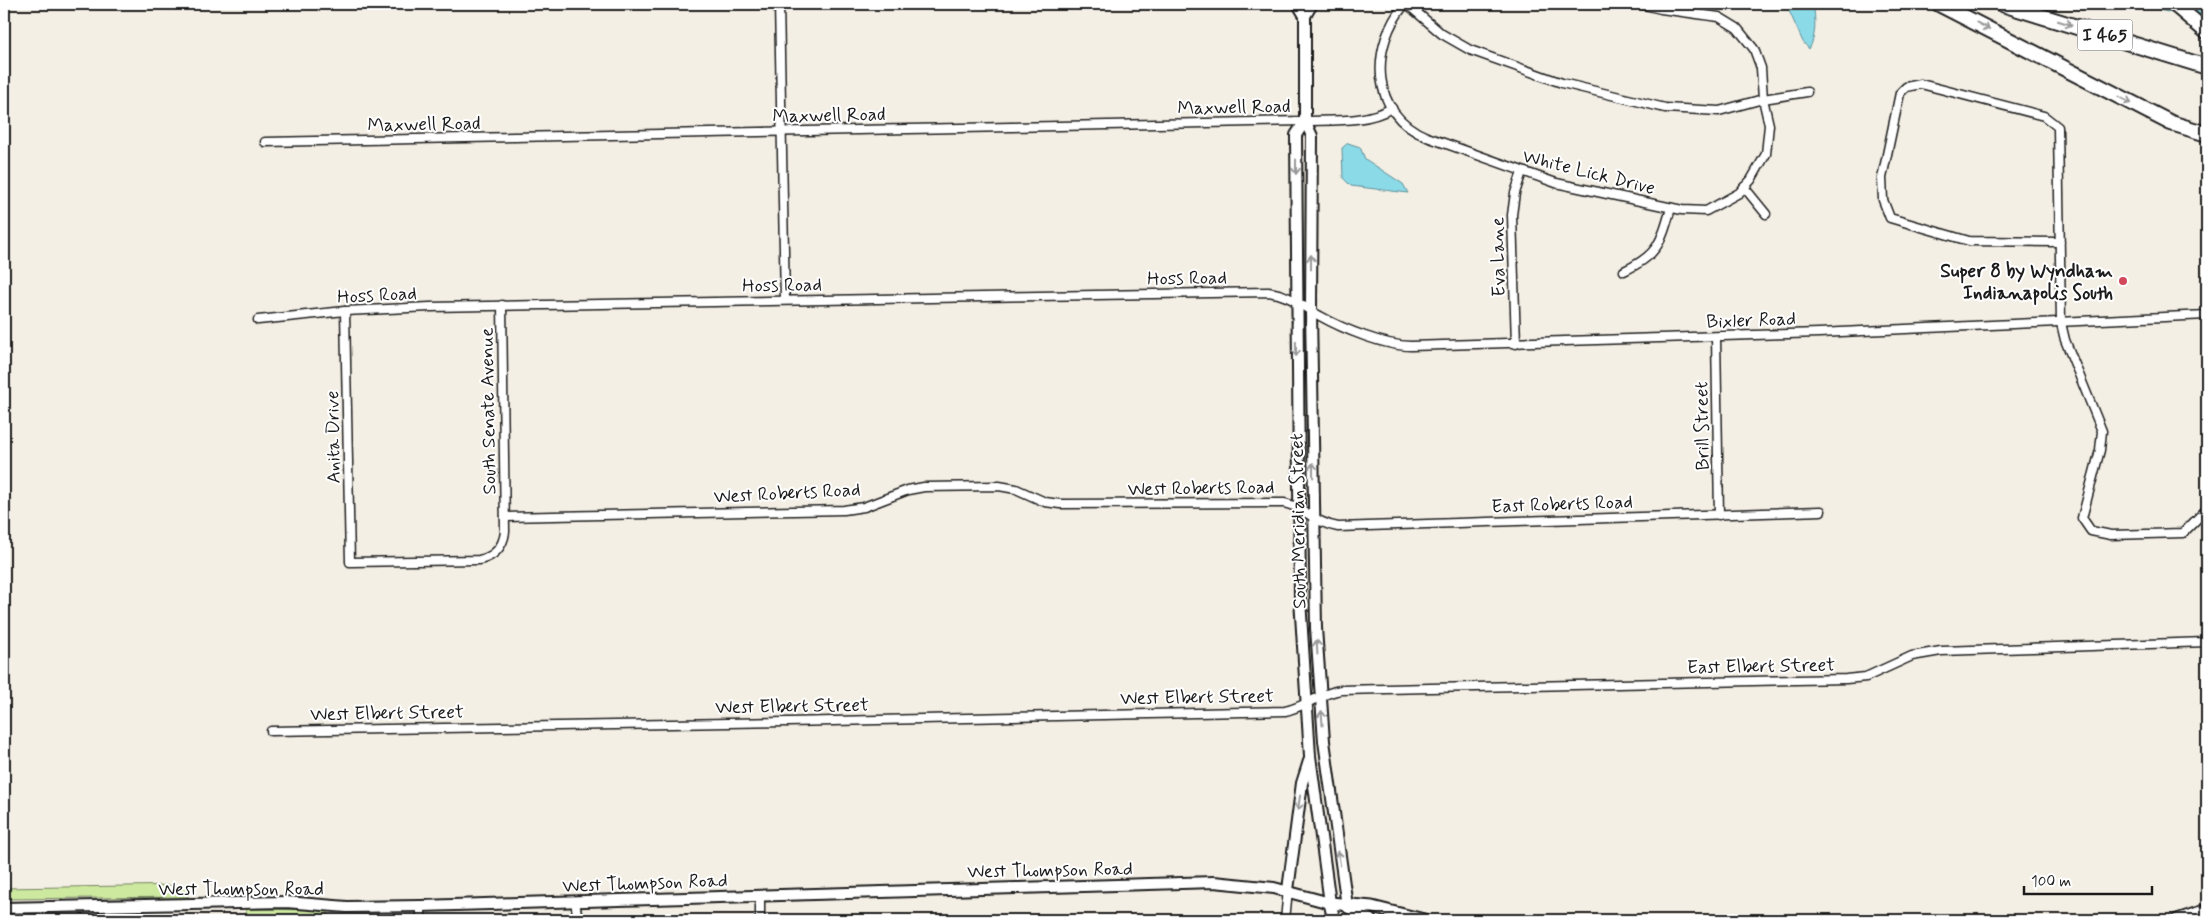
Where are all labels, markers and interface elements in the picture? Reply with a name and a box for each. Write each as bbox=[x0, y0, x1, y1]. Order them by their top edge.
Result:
one-way arrow bbox=[2057, 19, 2072, 28]
road number: I 465 bbox=[2078, 20, 2132, 50]
one-way arrow bbox=[1975, 22, 1990, 31]
street label: Maxwell Road bbox=[1177, 94, 1291, 121]
one-way arrow bbox=[2117, 96, 2132, 105]
street label: Maxwell Road bbox=[772, 102, 886, 129]
street label: Maxwell Road bbox=[367, 111, 481, 138]
street label: White Lick Drive bbox=[1520, 144, 1658, 201]
one-way arrow bbox=[1291, 159, 1301, 175]
street label: Eva Lane bbox=[1485, 217, 1512, 297]
one-way arrow bbox=[1306, 254, 1316, 270]
place label: Super 8 by Wyndham Indianapolis South bbox=[1940, 259, 2113, 306]
street label: Hoss Road bbox=[1147, 265, 1227, 292]
street label: Hoss Road bbox=[742, 272, 822, 299]
marker: Super 8 by Wyndham Indianapolis South bbox=[2117, 275, 2129, 287]
street label: Hoss Road bbox=[337, 281, 418, 310]
street label: Bixler Road bbox=[1706, 306, 1796, 335]
street label: South Senate Avenue bbox=[475, 327, 502, 495]
one-way arrow bbox=[1291, 340, 1301, 357]
street label: Brill Street bbox=[1689, 381, 1716, 471]
street label: Anita Drive bbox=[320, 390, 347, 484]
street label: South Meridian Street bbox=[1284, 433, 1313, 609]
one-way arrow bbox=[1308, 462, 1318, 478]
street label: West Roberts Road bbox=[1127, 475, 1275, 502]
street label: West Roberts Road bbox=[713, 477, 861, 510]
street label: East Roberts Road bbox=[1491, 490, 1633, 519]
one-way arrow bbox=[1313, 639, 1322, 655]
street label: East Elbert Street bbox=[1687, 653, 1835, 680]
street label: West Elbert Street bbox=[1120, 684, 1274, 711]
street label: West Elbert Street bbox=[715, 693, 869, 720]
street label: West Elbert Street bbox=[310, 700, 464, 727]
one-way arrow bbox=[1317, 710, 1327, 726]
one-way arrow bbox=[1294, 795, 1304, 811]
one-way arrow bbox=[1334, 850, 1344, 866]
street label: West Thompson Road bbox=[967, 857, 1133, 884]
scale bar bbox=[2024, 864, 2151, 896]
street label: West Thompson Road bbox=[562, 868, 728, 899]
text: 100 m bbox=[2031, 872, 2071, 892]
street label: West Thompson Road bbox=[158, 877, 324, 902]

